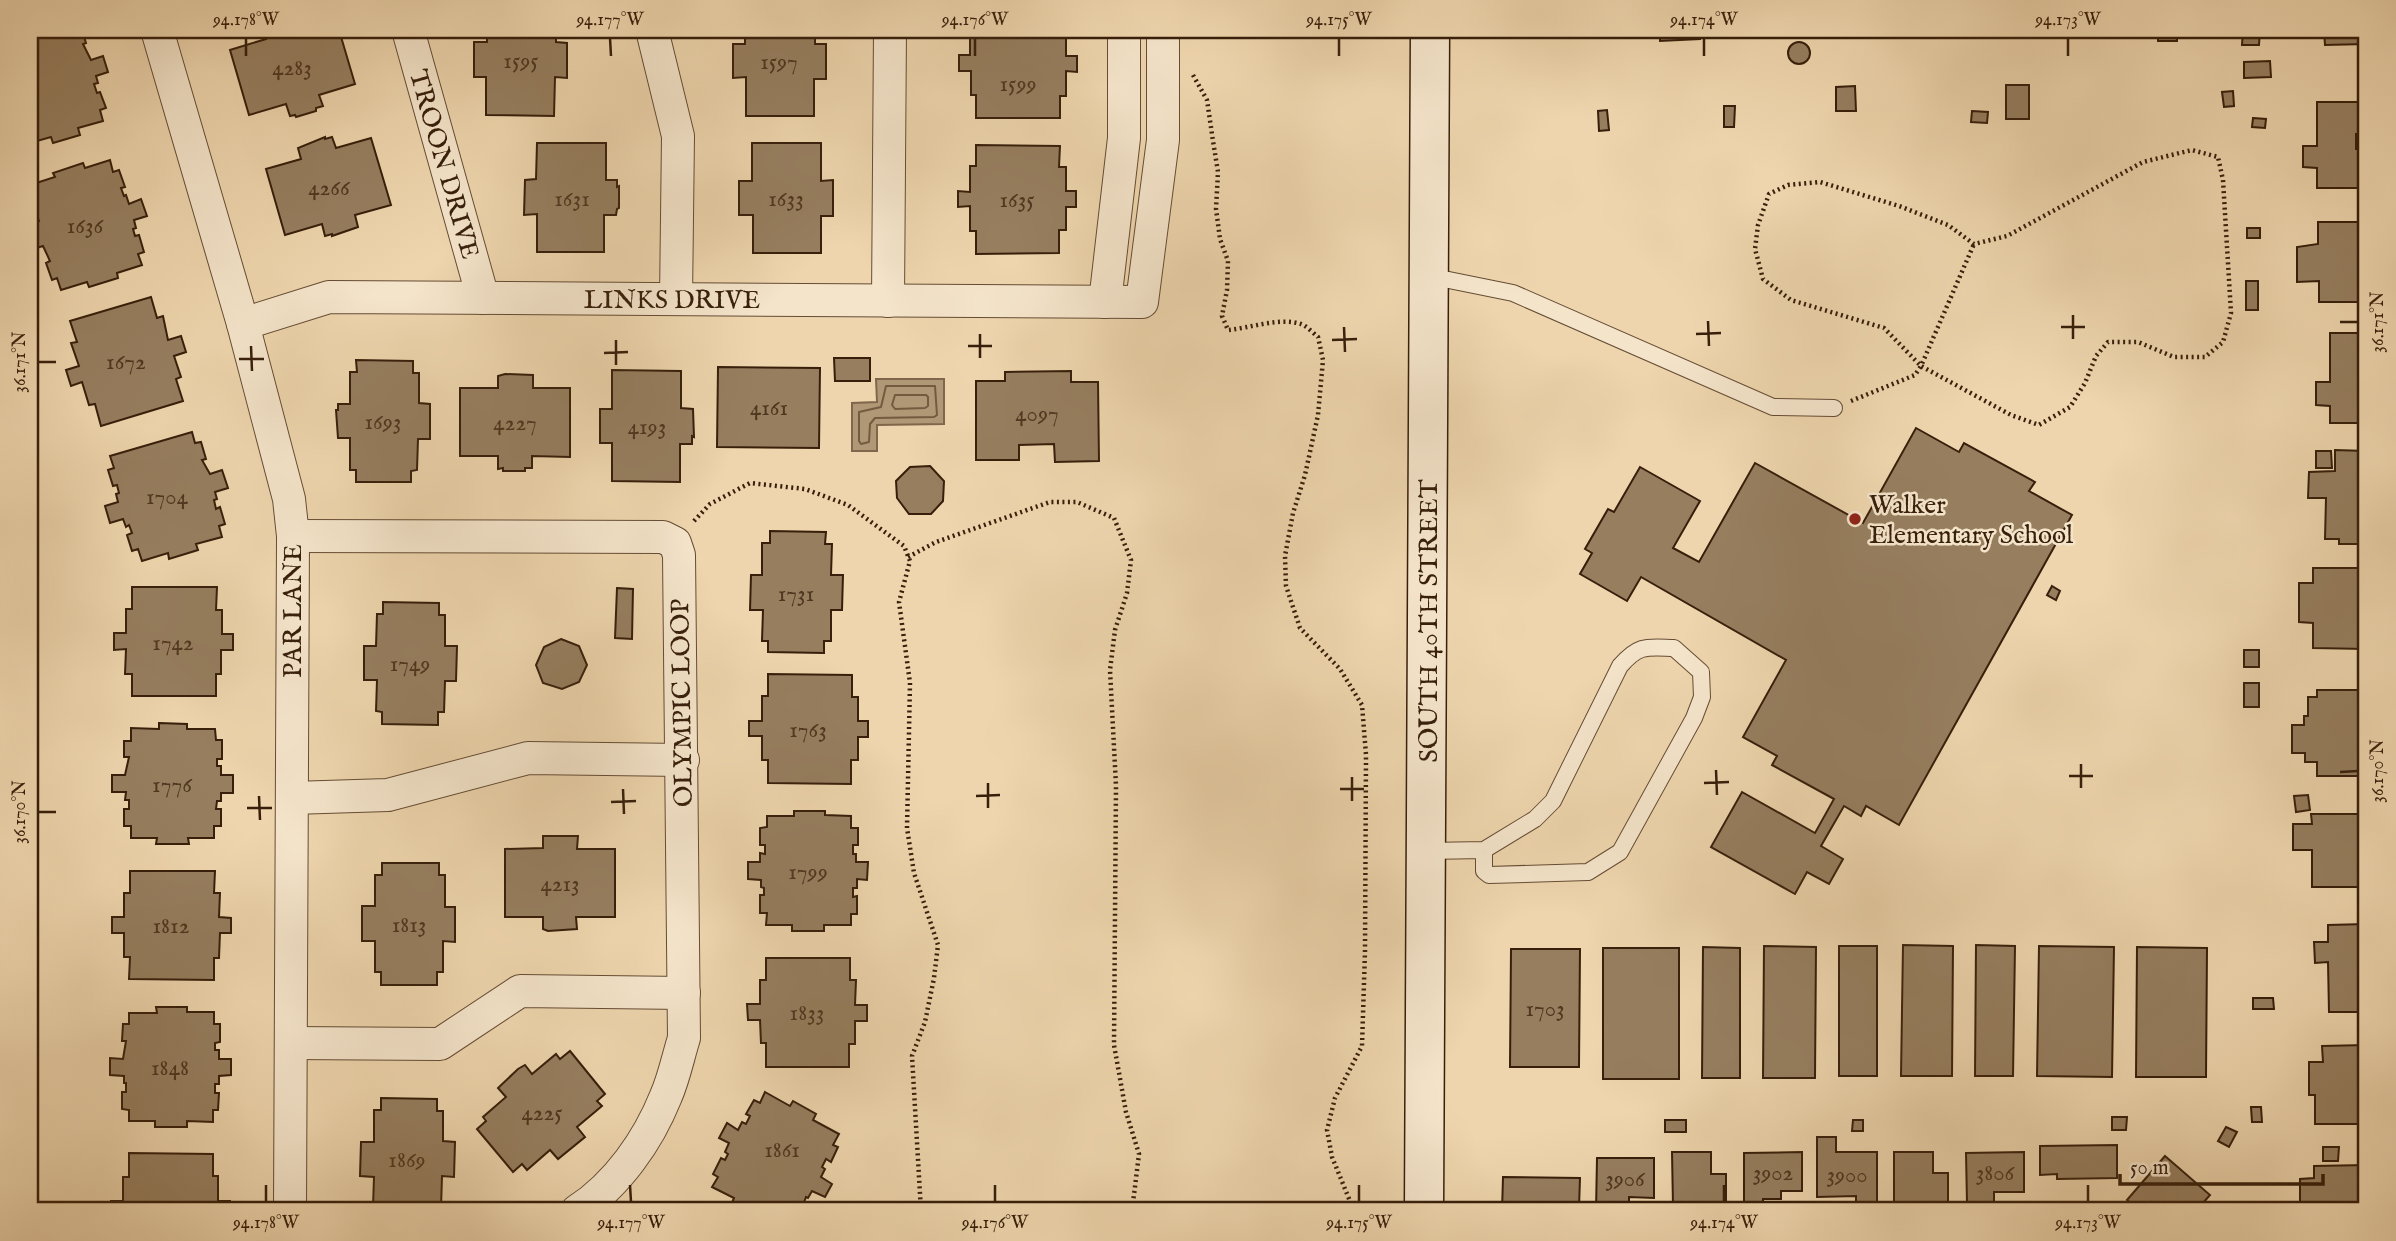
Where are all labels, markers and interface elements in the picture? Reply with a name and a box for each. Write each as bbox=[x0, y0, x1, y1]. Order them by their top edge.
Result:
text: 94.178°W bbox=[212, 9, 280, 32]
text: 94.177°W bbox=[575, 9, 644, 32]
text: 94.176°W bbox=[941, 9, 1009, 32]
text: 94.175°W bbox=[1305, 9, 1373, 32]
text: 94.174°W bbox=[1669, 9, 1739, 32]
text: 94.173°W bbox=[2034, 9, 2102, 32]
house number: 1595 bbox=[503, 47, 539, 76]
house number: 1597 bbox=[760, 48, 798, 77]
house number: 4283 bbox=[272, 54, 312, 83]
street label: TROON DRIVE bbox=[401, 66, 486, 263]
house number: 1599 bbox=[1000, 70, 1036, 99]
house number: 4266 bbox=[308, 174, 351, 203]
house number: 1631 bbox=[554, 185, 590, 214]
house number: 1633 bbox=[768, 185, 804, 214]
house number: 1635 bbox=[999, 186, 1035, 215]
house number: 1636 bbox=[67, 212, 105, 241]
street label: LINKS DRIVE bbox=[584, 284, 760, 317]
text: 36.171°N bbox=[2367, 291, 2390, 353]
text: 36.171°N bbox=[9, 331, 32, 393]
house number: 1672 bbox=[106, 348, 146, 377]
house number: 4161 bbox=[750, 394, 788, 423]
house number: 4097 bbox=[1015, 400, 1059, 429]
house number: 1693 bbox=[365, 408, 401, 437]
house number: 4227 bbox=[493, 409, 537, 438]
house number: 4193 bbox=[628, 413, 666, 442]
street label: SOUTH 40TH STREET bbox=[1413, 479, 1446, 763]
house number: 1704 bbox=[146, 483, 189, 512]
place label: Walker Elementary School bbox=[1869, 489, 2074, 552]
marker: Walker Elementary School bbox=[1847, 511, 1863, 527]
street label: PAR LANE bbox=[277, 544, 310, 678]
house number: 1731 bbox=[778, 580, 814, 609]
street label: OLYMPIC LOOP bbox=[664, 599, 701, 807]
house number: 1742 bbox=[152, 629, 194, 658]
house number: 1749 bbox=[390, 650, 430, 679]
house number: 1763 bbox=[789, 716, 827, 745]
text: 36.170°N bbox=[2367, 739, 2390, 803]
house number: 1776 bbox=[152, 771, 193, 800]
text: 36.170°N bbox=[9, 780, 32, 844]
house number: 1799 bbox=[788, 858, 828, 887]
house number: 4213 bbox=[540, 870, 580, 899]
house number: 1813 bbox=[392, 911, 426, 940]
house number: 1812 bbox=[153, 912, 189, 941]
house number: 1703 bbox=[1525, 995, 1565, 1024]
house number: 1833 bbox=[790, 999, 824, 1028]
house number: 1848 bbox=[151, 1054, 189, 1083]
house number: 4225 bbox=[521, 1099, 563, 1128]
house number: 1861 bbox=[764, 1136, 800, 1165]
scale bar bbox=[2120, 1143, 2322, 1187]
house number: 1869 bbox=[388, 1146, 426, 1175]
text: 50 m bbox=[2130, 1155, 2169, 1182]
house number: 3902 bbox=[1753, 1159, 1793, 1188]
house number: 3806 bbox=[1976, 1159, 2016, 1188]
house number: 3900 bbox=[1826, 1161, 1868, 1190]
house number: 3906 bbox=[1605, 1165, 1646, 1194]
text: 94.178°W bbox=[232, 1212, 300, 1235]
text: 94.177°W bbox=[596, 1212, 665, 1235]
text: 94.176°W bbox=[961, 1212, 1029, 1235]
text: 94.175°W bbox=[1325, 1212, 1393, 1235]
text: 94.174°W bbox=[1689, 1212, 1759, 1235]
text: 94.173°W bbox=[2054, 1212, 2122, 1235]

